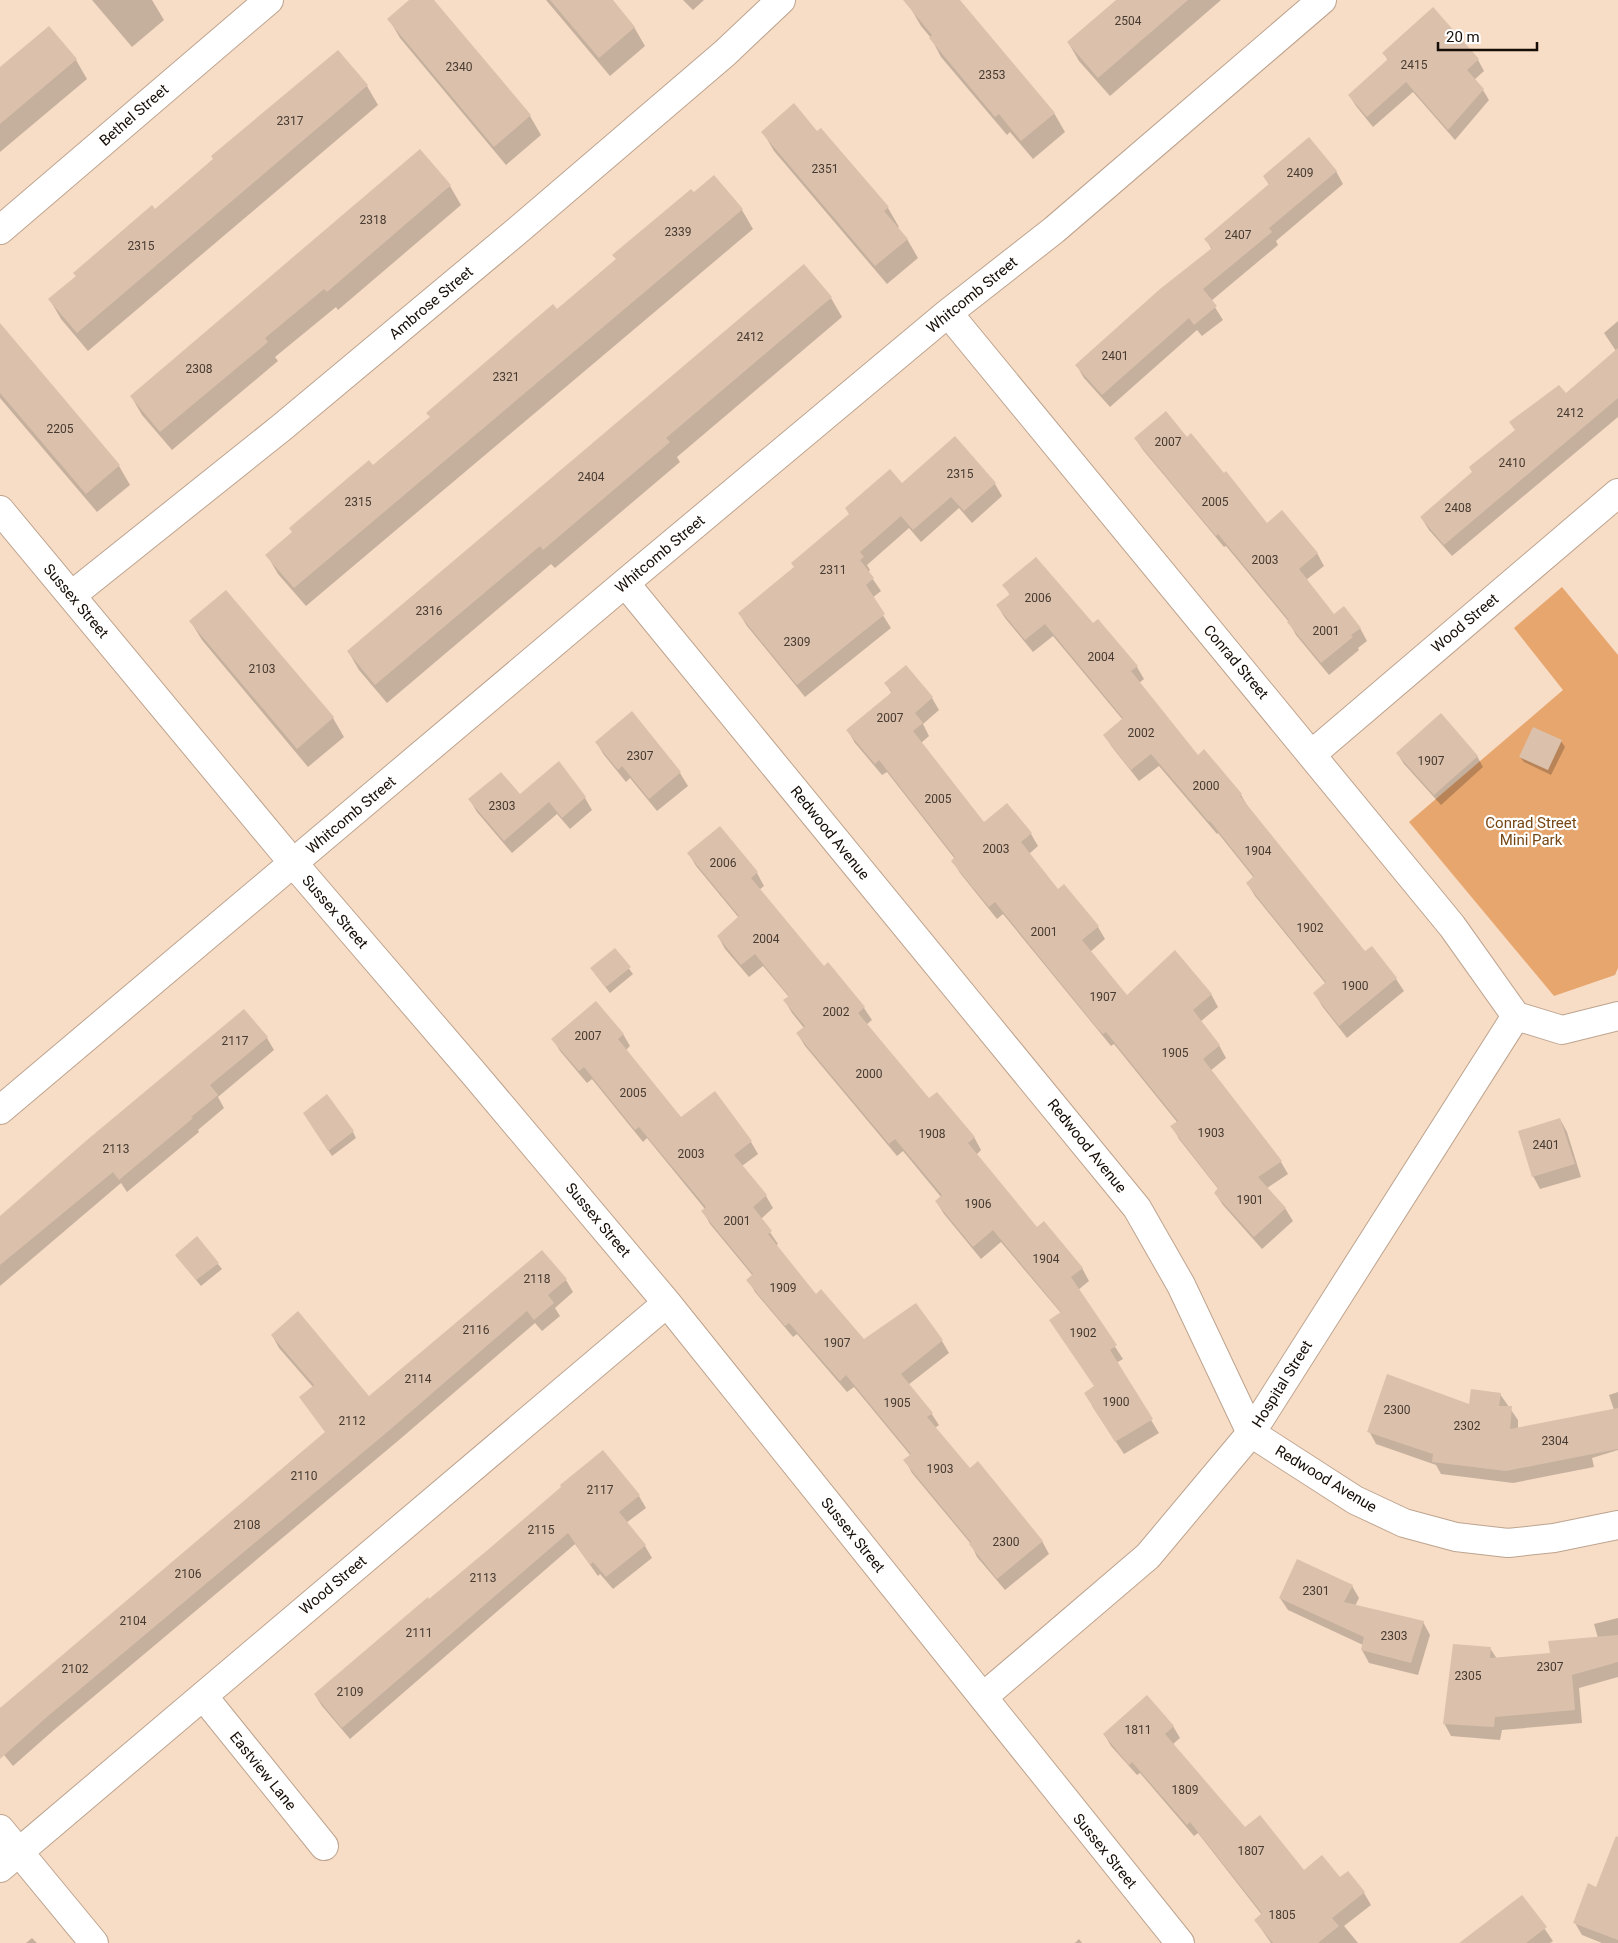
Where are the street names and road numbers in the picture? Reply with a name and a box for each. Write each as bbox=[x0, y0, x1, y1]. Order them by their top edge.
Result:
street label: Bethel Street bbox=[96, 80, 172, 150]
street label: Whitcomb Street bbox=[923, 253, 1021, 337]
street label: Ambrose Street bbox=[385, 263, 477, 343]
street label: Whitcomb Street bbox=[612, 511, 709, 597]
street label: Sussex Street bbox=[40, 560, 112, 642]
street label: Wood Street bbox=[1428, 590, 1502, 656]
street label: Conrad Street bbox=[1200, 621, 1272, 703]
street label: Whitcomb Street bbox=[303, 772, 400, 858]
street label: Redwood Avenue bbox=[787, 783, 873, 883]
street label: Sussex Street bbox=[298, 872, 372, 952]
street label: Redwood Avenue bbox=[1044, 1096, 1130, 1196]
street label: Sussex Street bbox=[562, 1179, 634, 1261]
street label: Hospital Street bbox=[1248, 1337, 1316, 1431]
street label: Redwood Avenue bbox=[1272, 1442, 1380, 1516]
street label: Sussex Street bbox=[817, 1494, 889, 1576]
street label: Wood Street bbox=[296, 1552, 370, 1618]
street label: Eastview Lane bbox=[226, 1728, 300, 1814]
street label: Sussex Street bbox=[1069, 1810, 1141, 1892]

